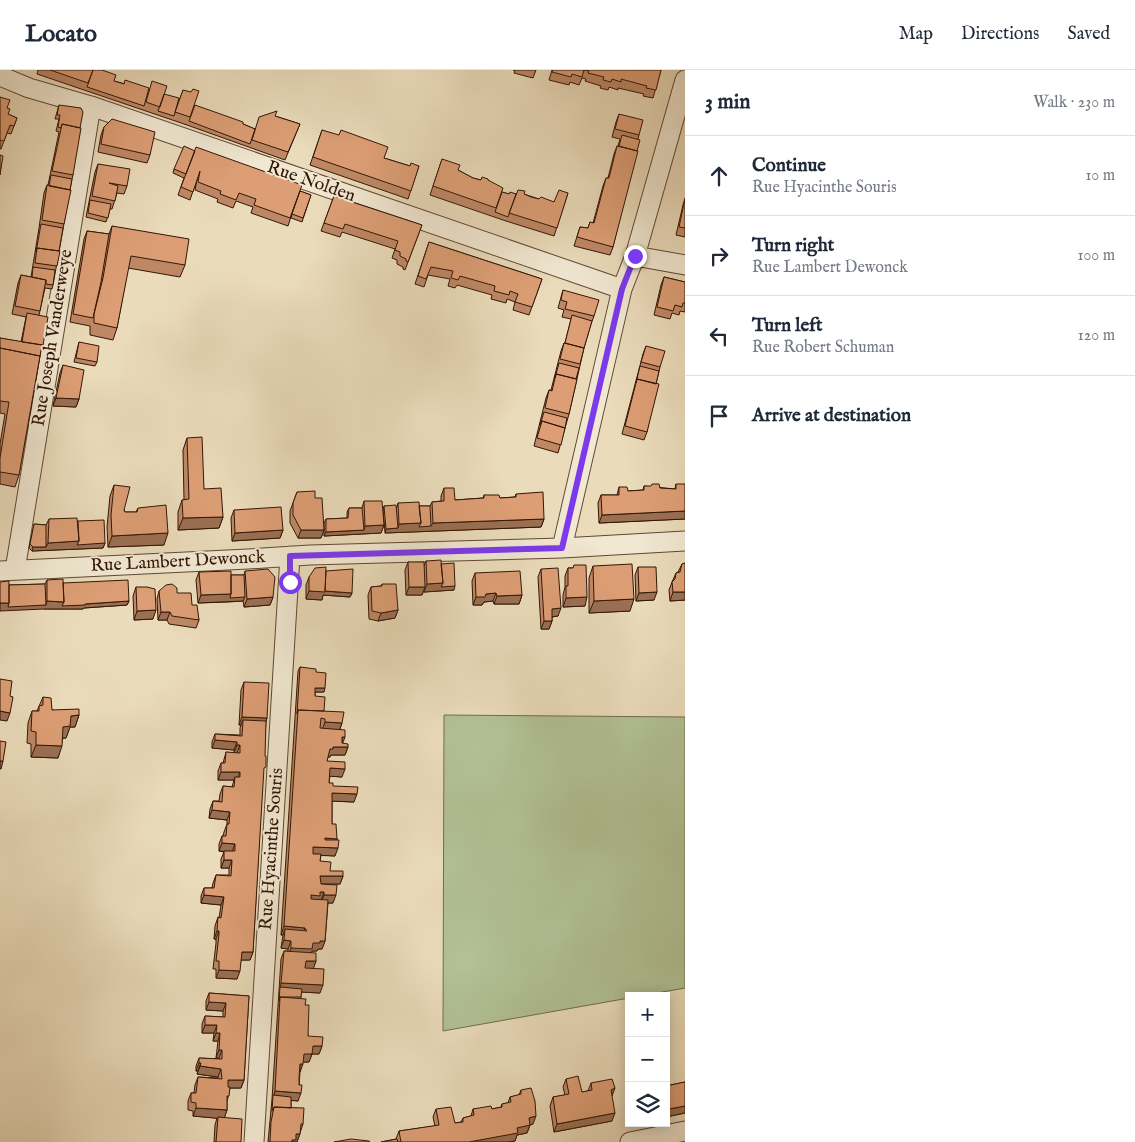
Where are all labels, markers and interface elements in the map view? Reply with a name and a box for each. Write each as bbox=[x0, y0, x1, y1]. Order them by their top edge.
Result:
text: Locato bbox=[25, 19, 97, 50]
text: Map bbox=[899, 23, 933, 46]
text: Directions bbox=[961, 23, 1039, 46]
text: Saved bbox=[1067, 23, 1110, 46]
text: 3 min bbox=[705, 89, 750, 116]
text: Walk · 230 m bbox=[1033, 93, 1115, 113]
text: Continue bbox=[752, 154, 826, 178]
street label: Rue Nolden bbox=[264, 156, 359, 208]
icon: ahead bbox=[705, 162, 733, 190]
text: 10 m bbox=[1085, 166, 1115, 186]
text: Rue Hyacinthe Souris bbox=[752, 178, 897, 198]
text: Turn right bbox=[752, 234, 834, 258]
icon: right bbox=[705, 242, 733, 270]
route end bbox=[624, 245, 647, 268]
text: 100 m bbox=[1078, 246, 1115, 266]
street label: Rue Joseph Vanderweye bbox=[28, 248, 78, 428]
text: Rue Lambert Dewonck bbox=[752, 258, 908, 278]
text: Turn left bbox=[752, 314, 823, 338]
icon: left bbox=[705, 322, 733, 350]
text: 120 m bbox=[1078, 326, 1115, 346]
text: Rue Robert Schuman bbox=[752, 338, 894, 358]
icon: arrive bbox=[705, 402, 733, 430]
text: Arrive at destination bbox=[752, 404, 911, 428]
street label: Rue Lambert Dewonck bbox=[90, 546, 266, 578]
route start bbox=[279, 571, 302, 594]
street label: Rue Hyacinthe Souris bbox=[255, 767, 289, 931]
map controls bbox=[625, 992, 670, 1127]
button: + bbox=[625, 992, 670, 1037]
button: − bbox=[625, 1037, 670, 1082]
button: layers bbox=[625, 1082, 670, 1127]

